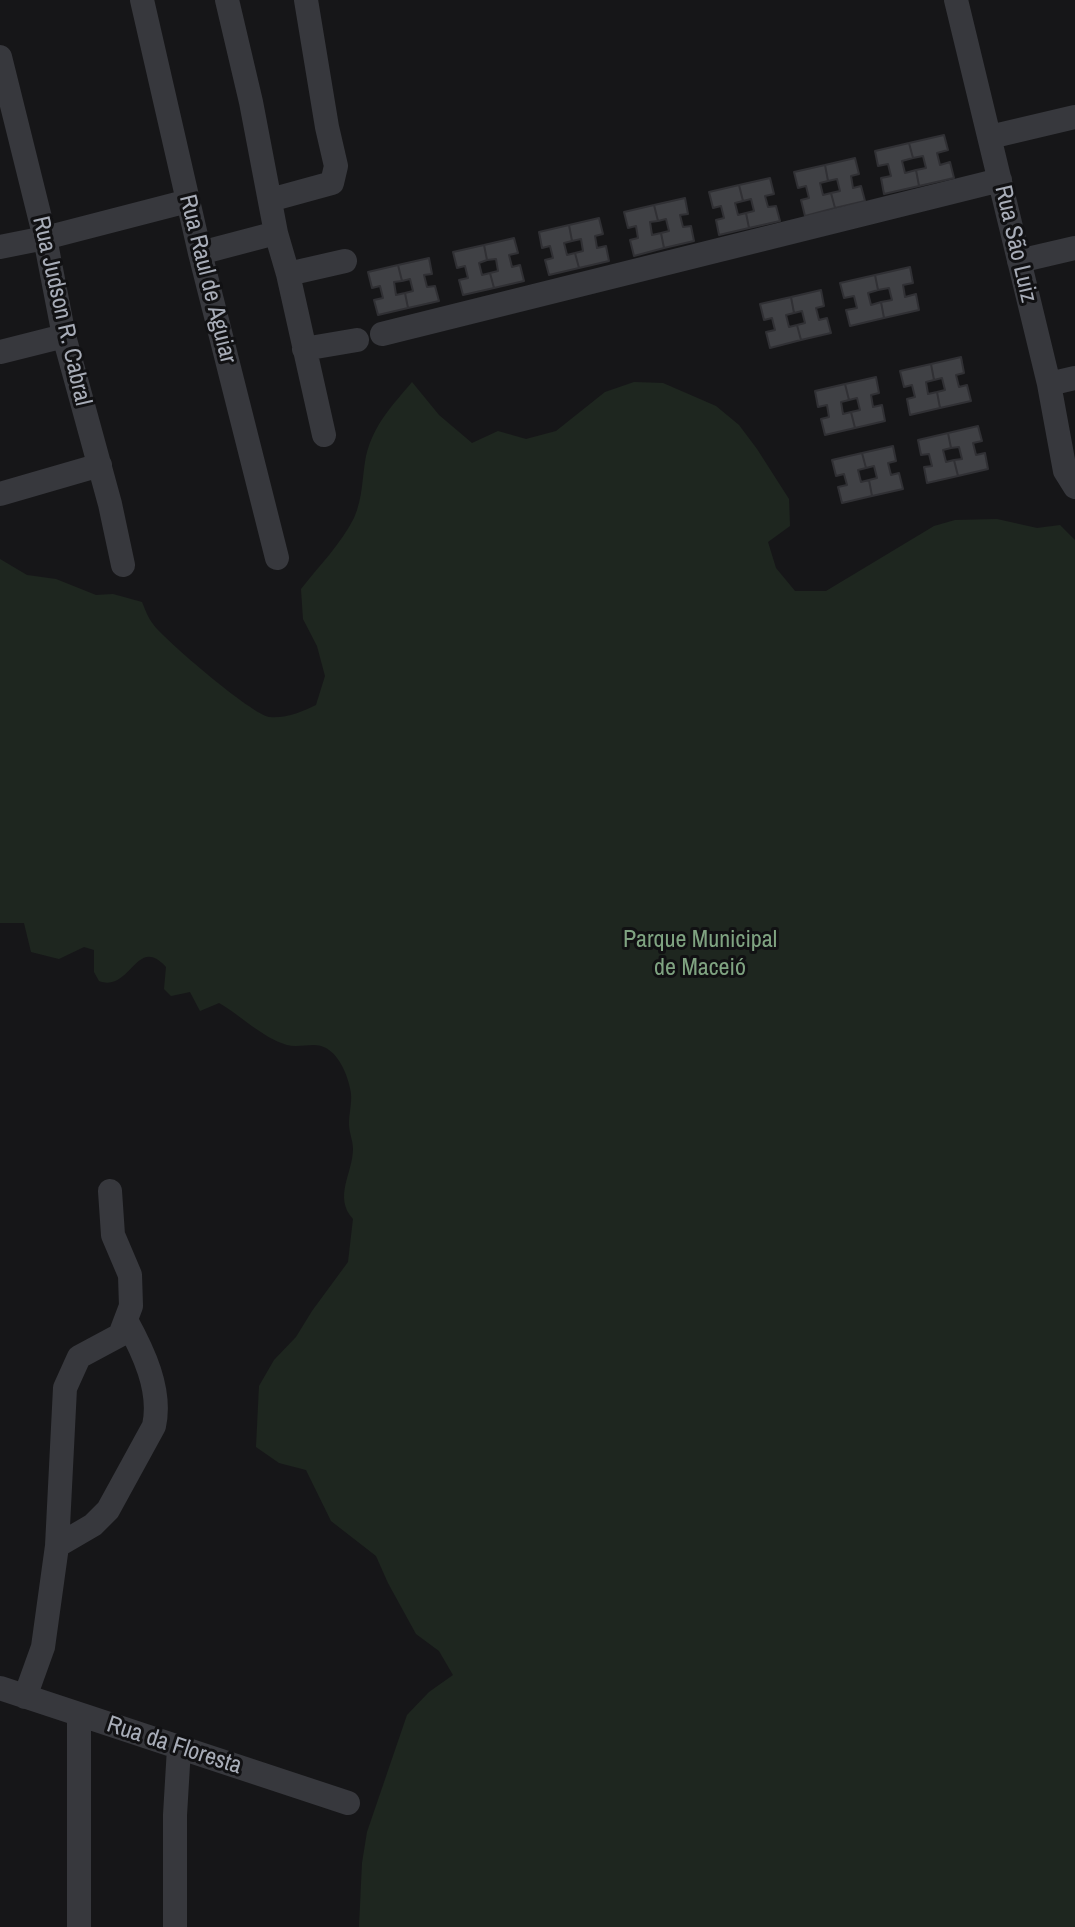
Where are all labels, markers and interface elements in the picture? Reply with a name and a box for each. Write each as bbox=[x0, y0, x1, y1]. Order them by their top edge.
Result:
street label: Rua São Luiz bbox=[988, 183, 1042, 305]
street label: Rua Raul de Aguiar bbox=[172, 192, 242, 366]
street label: Rua Judson R. Cabral bbox=[25, 213, 97, 409]
park label: Parque Municipal de Maceió bbox=[623, 927, 777, 983]
street label: Rua da Floresta bbox=[103, 1711, 245, 1781]

